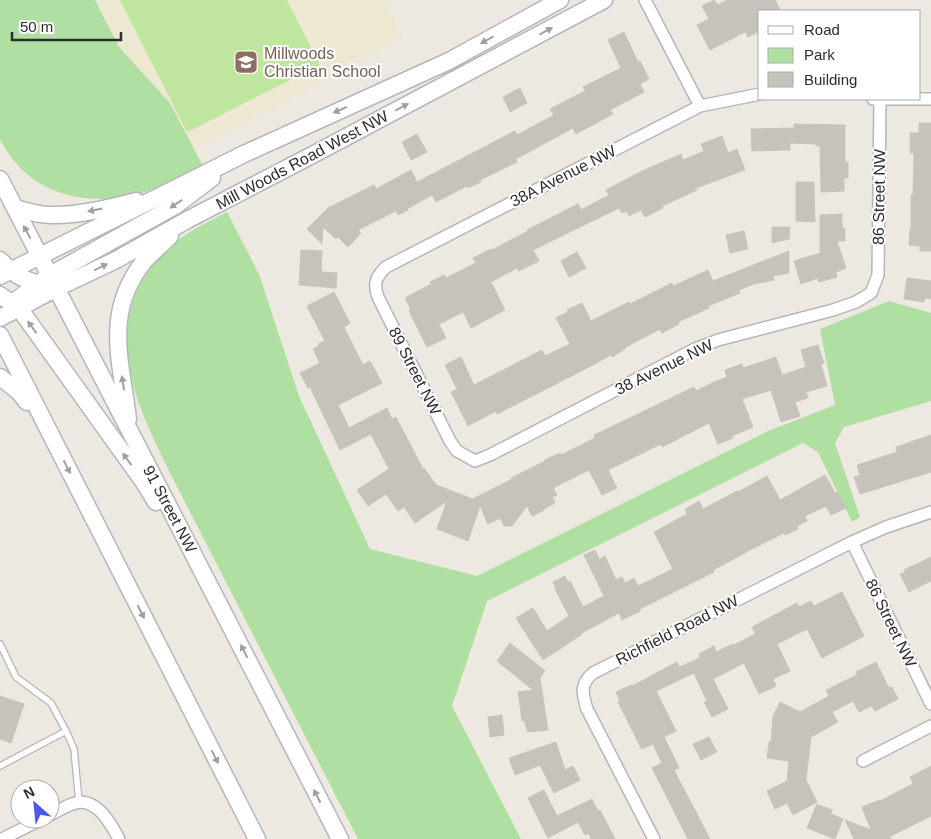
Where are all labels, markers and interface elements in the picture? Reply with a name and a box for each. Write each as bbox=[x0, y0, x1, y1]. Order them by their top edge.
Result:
scale bar bbox=[12, 10, 121, 42]
legend bbox=[758, 10, 921, 100]
text: 50 m bbox=[20, 18, 53, 35]
text: Road bbox=[804, 21, 840, 38]
one-way arrow bbox=[538, 27, 553, 35]
one-way arrow bbox=[480, 36, 494, 44]
place label: Millwoods Christian School bbox=[264, 45, 381, 80]
text: Park bbox=[804, 46, 835, 63]
school or university icon: Millwoods Christian School bbox=[233, 49, 259, 75]
text: Building bbox=[804, 71, 857, 88]
one-way arrow bbox=[395, 103, 410, 111]
one-way arrow bbox=[333, 106, 347, 114]
street label: Mill Woods Road West NW bbox=[213, 107, 392, 213]
street label: 38A Avenue NW bbox=[507, 142, 619, 210]
street label: 86 Street NW bbox=[870, 148, 888, 245]
one-way arrow bbox=[170, 199, 183, 209]
one-way arrow bbox=[87, 206, 103, 214]
one-way arrow bbox=[23, 225, 32, 238]
one-way arrow bbox=[94, 263, 108, 271]
one-way arrow bbox=[27, 320, 37, 334]
street label: 89 Street NW bbox=[386, 324, 445, 418]
street label: 38 Avenue NW bbox=[612, 336, 716, 398]
one-way arrow bbox=[119, 374, 127, 390]
one-way arrow bbox=[121, 453, 132, 466]
one-way arrow bbox=[63, 460, 71, 474]
street label: 91 Street NW bbox=[140, 463, 200, 556]
street label: 86 Street NW bbox=[862, 576, 920, 671]
street label: Richfield Road NW bbox=[613, 591, 742, 668]
one-way arrow bbox=[137, 605, 145, 619]
one-way arrow bbox=[239, 644, 247, 658]
one-way arrow bbox=[211, 749, 219, 764]
north arrow bbox=[10, 779, 60, 829]
text: N bbox=[21, 783, 37, 802]
one-way arrow bbox=[313, 788, 321, 803]

